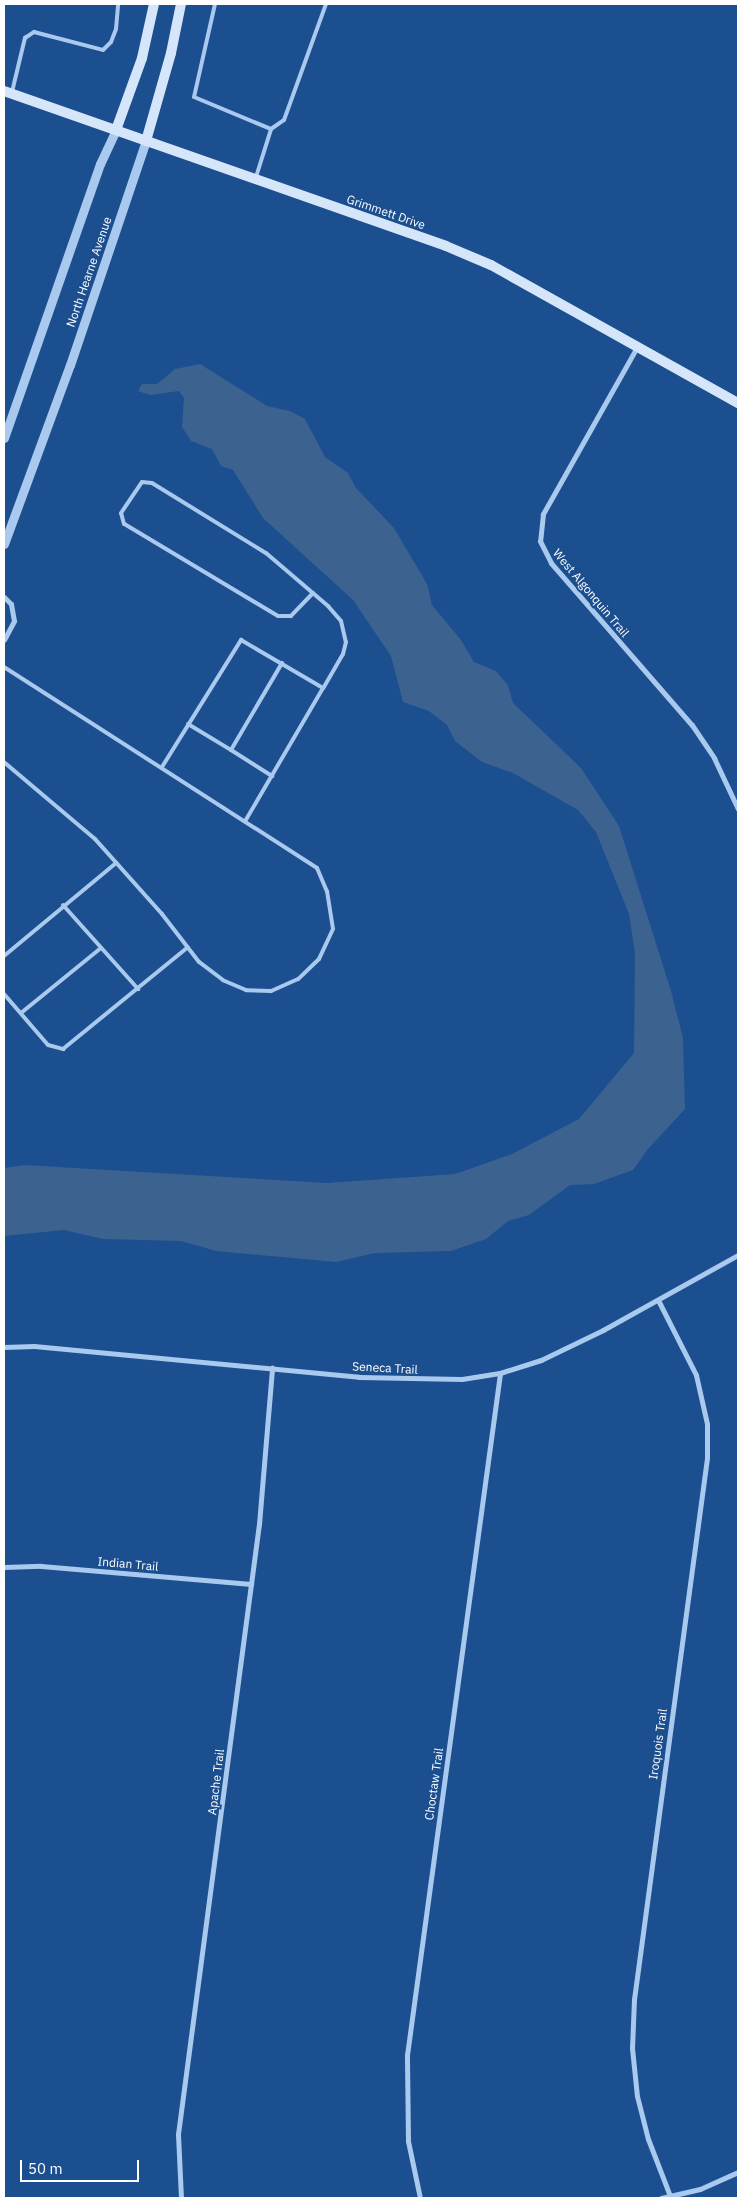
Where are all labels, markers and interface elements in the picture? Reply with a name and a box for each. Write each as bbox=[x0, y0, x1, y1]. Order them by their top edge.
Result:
street label: Grimmett Drive bbox=[345, 192, 427, 232]
street label: North Hearne Avenue bbox=[63, 215, 115, 329]
street label: West Algonquin Trail bbox=[550, 546, 632, 640]
street label: Seneca Trail bbox=[352, 1359, 418, 1377]
street label: Indian Trail bbox=[97, 1554, 159, 1574]
street label: Iroquois Trail bbox=[646, 1708, 670, 1780]
street label: Choctaw Trail bbox=[422, 1747, 446, 1821]
street label: Apache Trail bbox=[205, 1748, 227, 1816]
scale bar bbox=[22, 2150, 141, 2182]
text: 50 m bbox=[28, 2159, 63, 2178]

